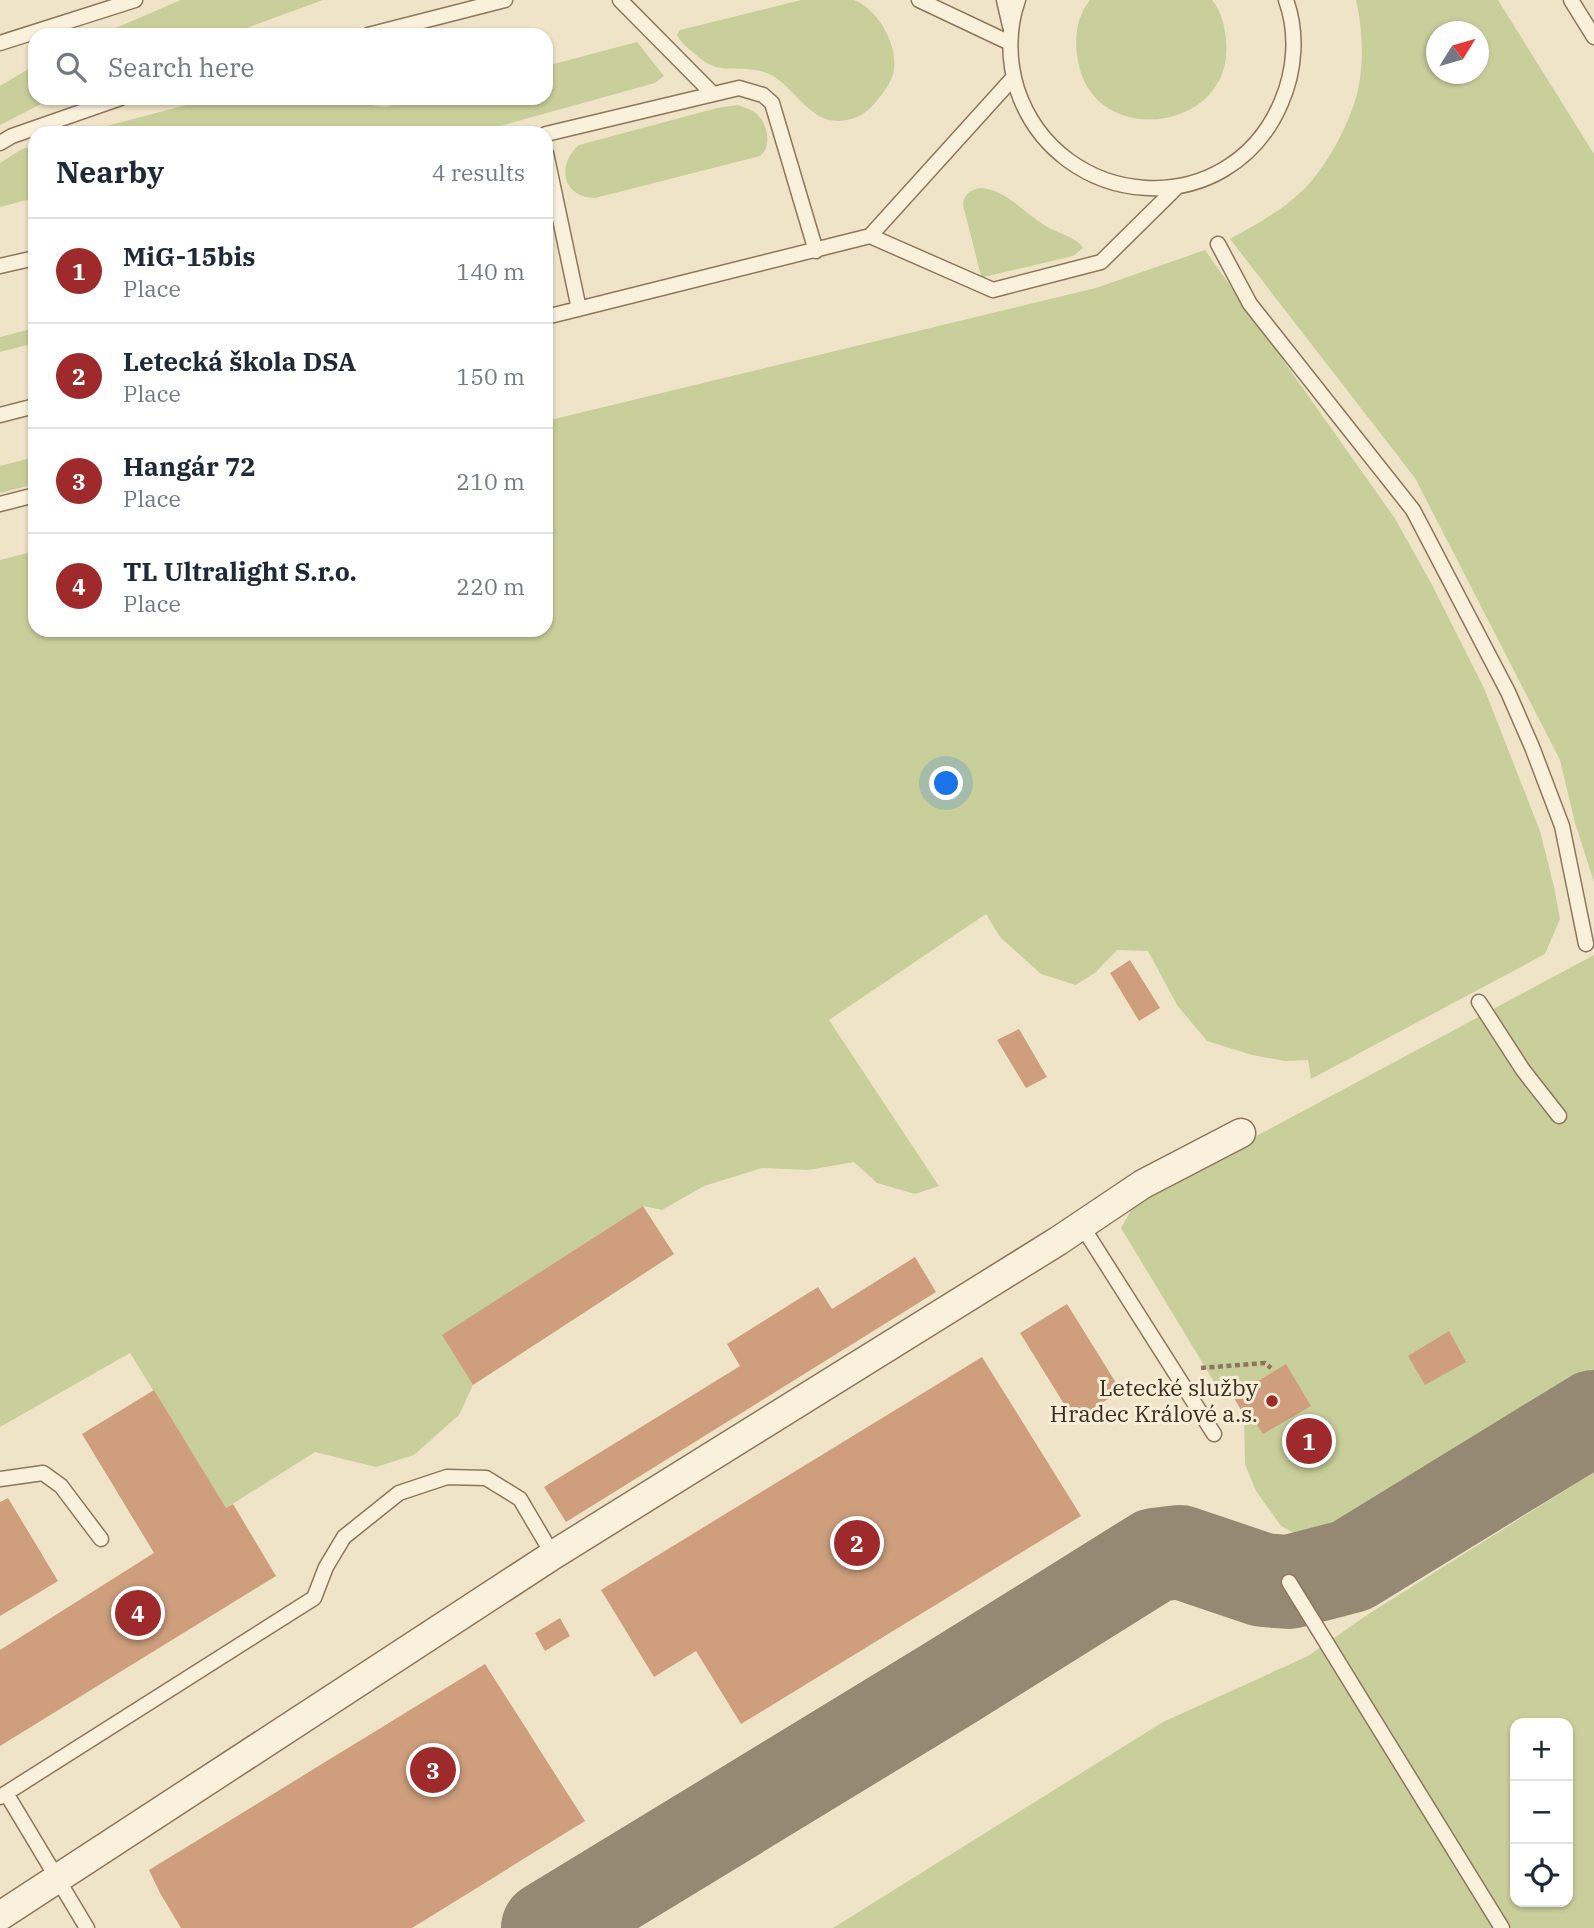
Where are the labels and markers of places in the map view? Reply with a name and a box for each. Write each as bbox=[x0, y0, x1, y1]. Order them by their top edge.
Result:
place label: Letecké služby Hradec Králové a.s. bbox=[1050, 1372, 1259, 1428]
marker: Letecké služby Hradec Králové a.s. bbox=[1264, 1393, 1280, 1409]
pin: 1 bbox=[1286, 1415, 1332, 1467]
pin: 2 bbox=[834, 1517, 880, 1569]
pin: 4 bbox=[115, 1587, 161, 1639]
pin: 3 bbox=[410, 1744, 456, 1796]

